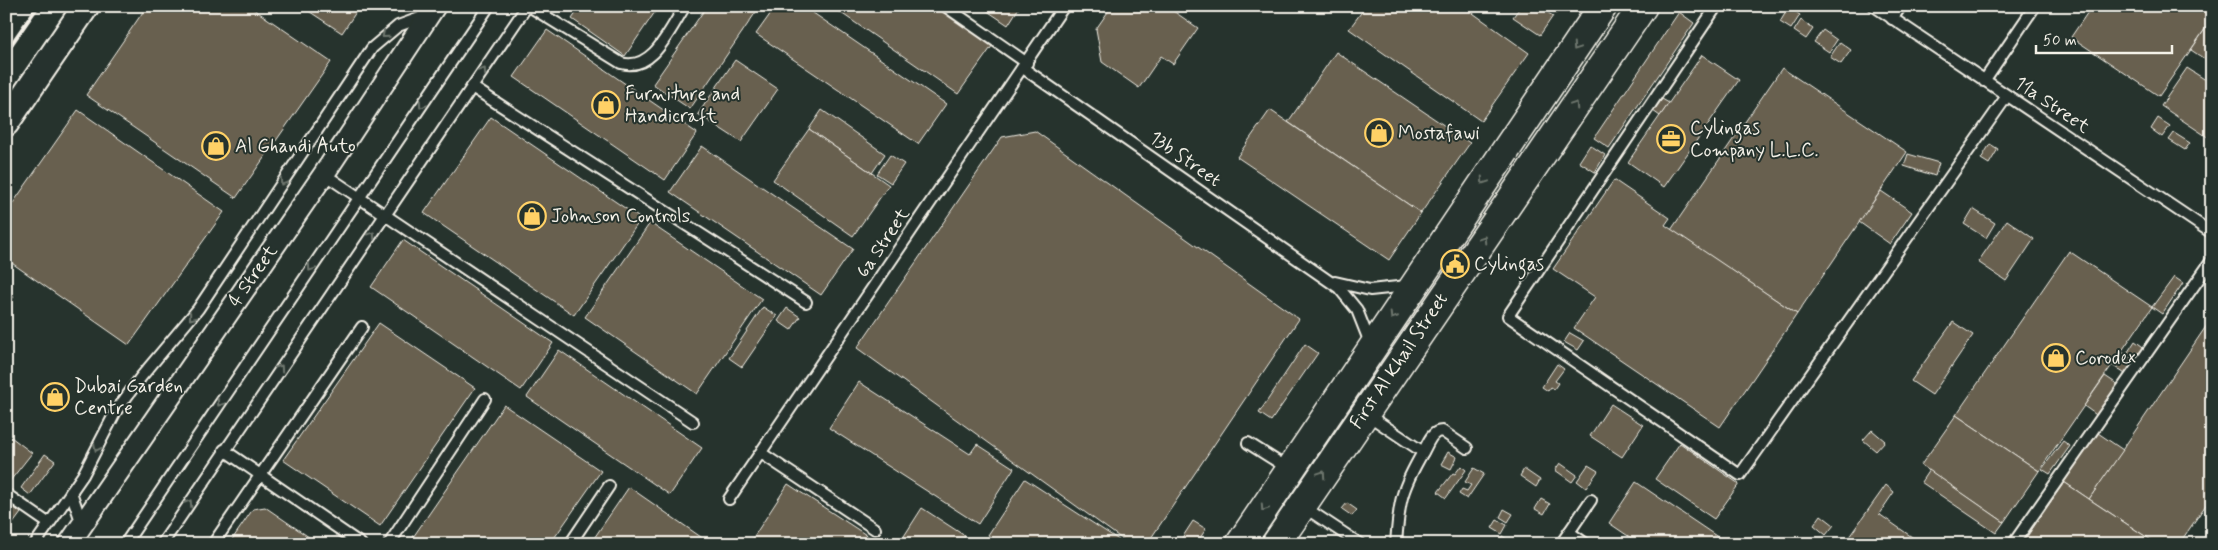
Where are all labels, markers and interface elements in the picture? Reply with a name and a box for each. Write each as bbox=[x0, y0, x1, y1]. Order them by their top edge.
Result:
scale bar bbox=[2036, 22, 2172, 54]
one-way arrow bbox=[382, 29, 391, 38]
text: 50 m bbox=[2043, 31, 2077, 51]
one-way arrow bbox=[1573, 41, 1582, 50]
one-way arrow bbox=[477, 67, 486, 77]
street label: 11a Street bbox=[2009, 71, 2095, 139]
place label: Furniture and Handicraft bbox=[625, 82, 740, 129]
shop icon: Furniture and Handicraft bbox=[591, 90, 621, 120]
one-way arrow bbox=[419, 99, 428, 108]
one-way arrow bbox=[1569, 101, 1578, 111]
place label: Cylingas Company L.L.C. bbox=[1690, 116, 1819, 163]
shop icon: Mostafawi bbox=[1364, 118, 1394, 148]
place label: Mostafawi bbox=[1398, 121, 1480, 146]
office icon: Cylingas Company L.L.C. bbox=[1656, 124, 1686, 154]
street label: 13b Street bbox=[1144, 125, 1226, 193]
shop icon: Al Ghandi Auto bbox=[201, 131, 231, 161]
place label: Al Ghandi Auto bbox=[235, 134, 356, 159]
one-way arrow bbox=[1481, 175, 1490, 184]
one-way arrow bbox=[279, 177, 289, 186]
shop icon: Johnson Controls bbox=[517, 201, 547, 231]
street label: 6a Street bbox=[851, 203, 915, 283]
place label: Johnson Controls bbox=[551, 204, 690, 229]
one-way arrow bbox=[366, 231, 375, 240]
one-way arrow bbox=[1477, 235, 1486, 245]
street label: 4 Street bbox=[223, 240, 283, 312]
public building icon: Cylingas bbox=[1440, 249, 1470, 279]
place label: Cylingas bbox=[1474, 252, 1544, 280]
one-way arrow bbox=[308, 262, 317, 272]
street label: First Al Khail Street bbox=[1344, 288, 1454, 434]
one-way arrow bbox=[1390, 310, 1400, 319]
one-way arrow bbox=[189, 311, 197, 320]
shop icon: Corodex bbox=[2041, 343, 2071, 373]
place label: Corodex bbox=[2075, 346, 2136, 371]
one-way arrow bbox=[274, 365, 283, 374]
place label: Dubai Garden Centre bbox=[74, 374, 183, 421]
shop icon: Dubai Garden Centre bbox=[40, 382, 70, 412]
one-way arrow bbox=[217, 397, 226, 406]
one-way arrow bbox=[92, 443, 103, 452]
one-way arrow bbox=[1316, 470, 1325, 480]
one-way arrow bbox=[183, 499, 192, 509]
one-way arrow bbox=[1261, 503, 1270, 512]

